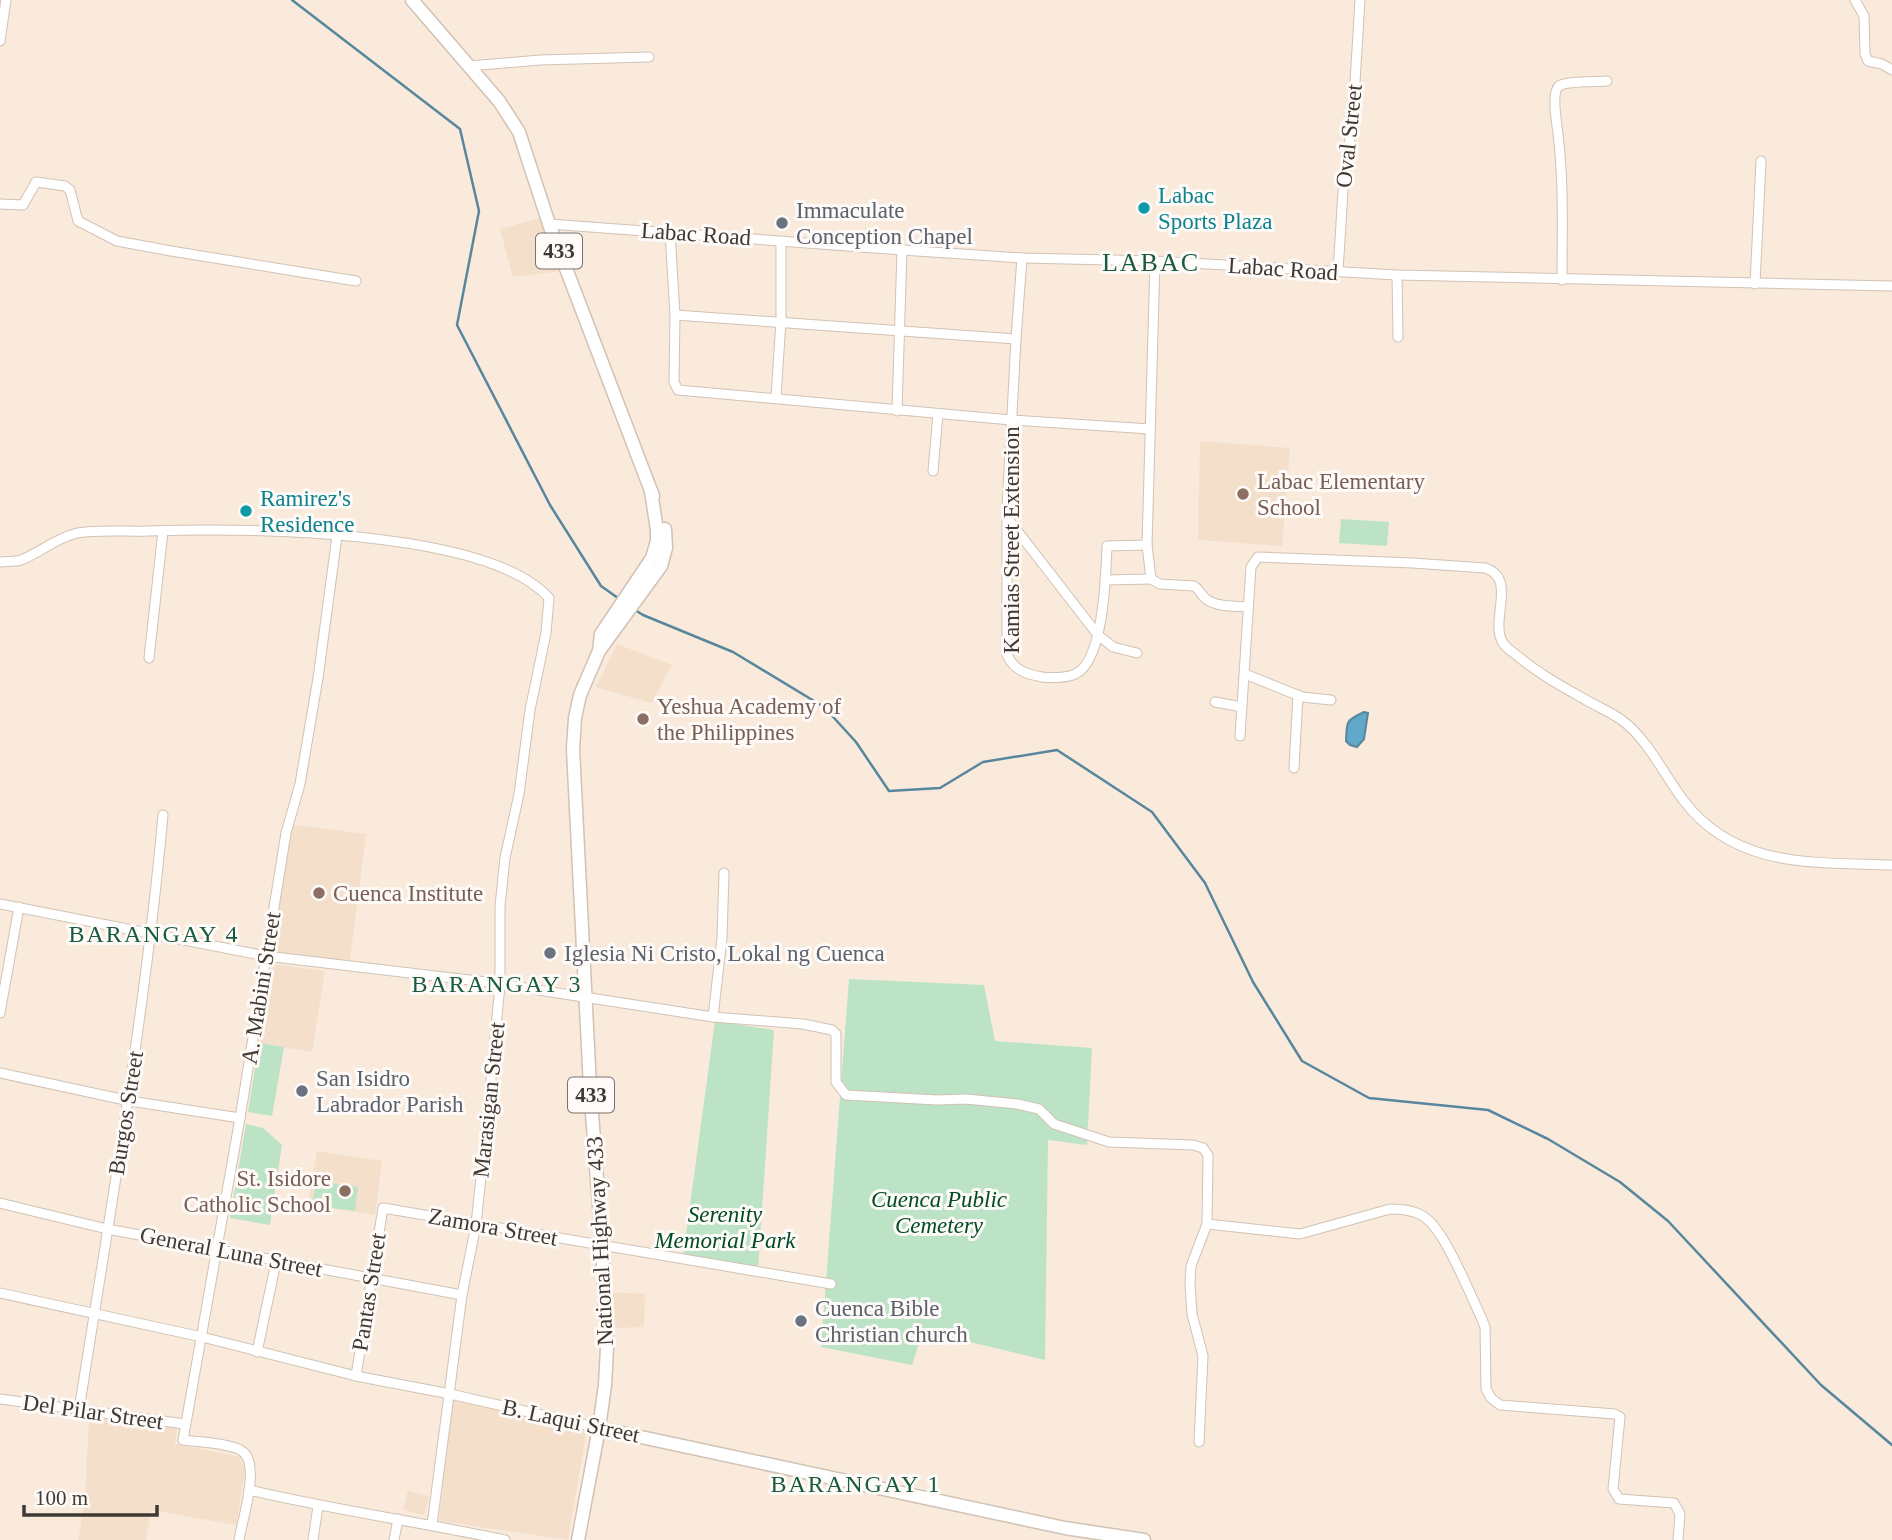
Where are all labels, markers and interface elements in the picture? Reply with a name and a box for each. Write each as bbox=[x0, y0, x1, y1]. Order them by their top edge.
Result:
street label: Oval Street bbox=[1331, 82, 1367, 189]
place label: Labac Sports Plaza bbox=[1158, 183, 1272, 234]
place label: Immaculate Conception Chapel bbox=[796, 198, 973, 249]
marker: Labac Sports Plaza bbox=[1136, 200, 1152, 216]
marker: Immaculate Conception Chapel bbox=[774, 215, 790, 231]
street label: Labac Road bbox=[640, 218, 752, 250]
road number: 433 bbox=[536, 233, 582, 268]
district label: LABAC bbox=[1102, 248, 1200, 277]
street label: Labac Road bbox=[1227, 253, 1339, 285]
street label: Kamias Street Extension bbox=[999, 426, 1024, 654]
place label: Labac Elementary School bbox=[1257, 469, 1425, 520]
place label: Ramirez's Residence bbox=[260, 486, 355, 537]
marker: Labac Elementary School bbox=[1235, 486, 1251, 502]
marker: Ramirez's Residence bbox=[238, 503, 254, 519]
place label: Yeshua Academy of the Philippines bbox=[657, 694, 842, 745]
marker: Yeshua Academy of the Philippines bbox=[635, 711, 651, 727]
place label: Cuenca Institute bbox=[333, 881, 483, 906]
marker: Cuenca Institute bbox=[311, 885, 327, 901]
street label: A. Mabini Street bbox=[237, 909, 285, 1066]
district label: BARANGAY 4 bbox=[69, 921, 239, 947]
place label: Iglesia Ni Cristo, Lokal ng Cuenca bbox=[564, 941, 885, 966]
marker: Iglesia Ni Cristo, Lokal ng Cuenca bbox=[542, 945, 558, 961]
district label: BARANGAY 3 bbox=[412, 971, 582, 997]
street label: Marasigan Street bbox=[468, 1020, 510, 1179]
street label: Burgos Street bbox=[104, 1048, 148, 1177]
place label: San Isidro Labrador Parish bbox=[316, 1066, 464, 1117]
road number: 433 bbox=[568, 1078, 614, 1112]
marker: San Isidro Labrador Parish bbox=[294, 1083, 310, 1099]
street label: National Highway 433 bbox=[582, 1136, 618, 1346]
place label: St. Isidore Catholic School bbox=[183, 1166, 331, 1217]
marker: St. Isidore Catholic School bbox=[337, 1183, 353, 1199]
park label: Cuenca Public Cemetery bbox=[871, 1187, 1007, 1238]
park label: Serenity Memorial Park bbox=[653, 1202, 796, 1253]
street label: Zamora Street bbox=[426, 1203, 560, 1251]
street label: General Luna Street bbox=[138, 1222, 325, 1282]
street label: Pantas Street bbox=[347, 1230, 391, 1353]
place label: Cuenca Bible Christian church bbox=[815, 1296, 968, 1347]
marker: Cuenca Bible Christian church bbox=[793, 1313, 809, 1329]
street label: Del Pilar Street bbox=[21, 1390, 166, 1434]
street label: B. Laqui Street bbox=[500, 1394, 643, 1448]
district label: BARANGAY 1 bbox=[771, 1471, 941, 1497]
scale bar bbox=[24, 1474, 158, 1518]
text: 100 m bbox=[35, 1486, 88, 1510]

